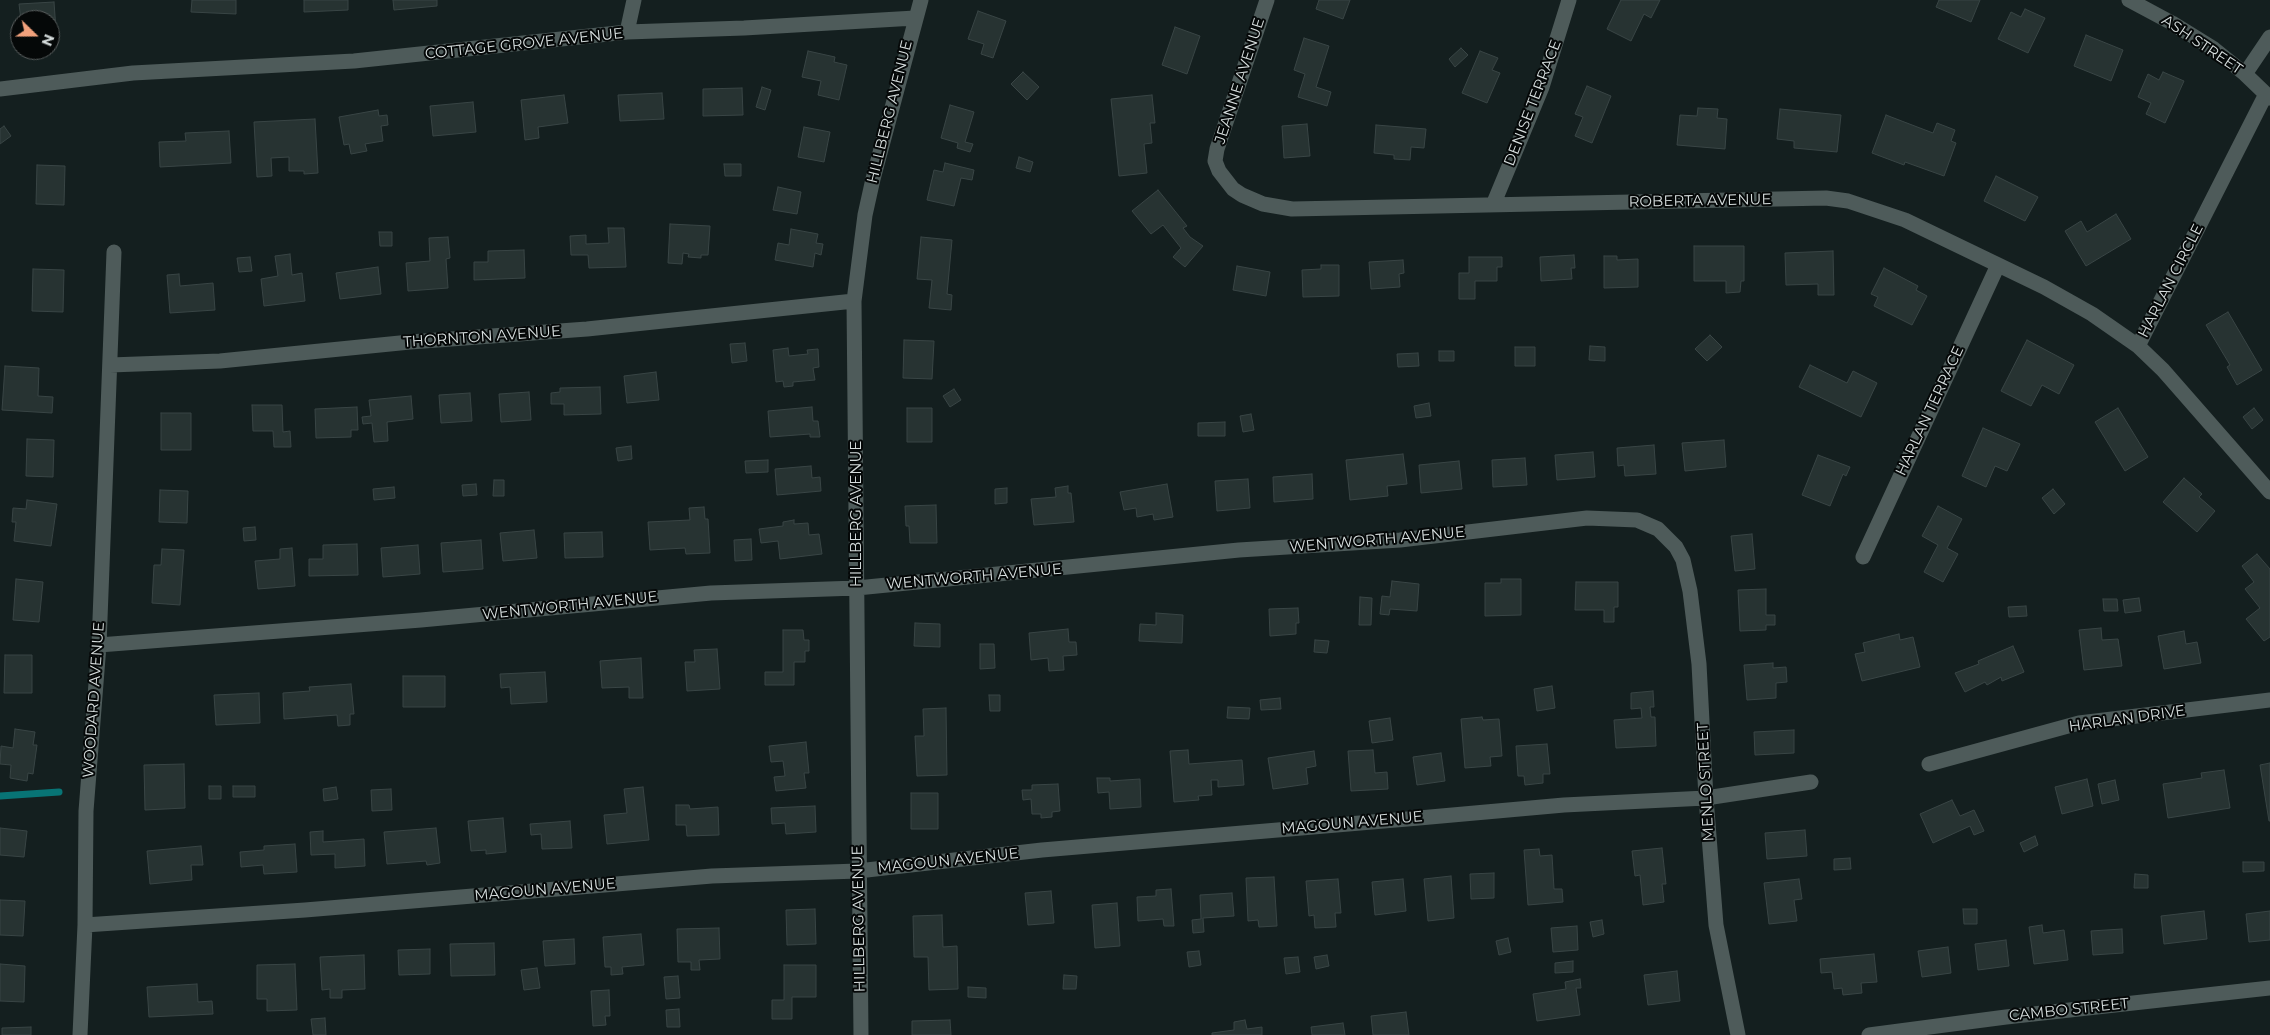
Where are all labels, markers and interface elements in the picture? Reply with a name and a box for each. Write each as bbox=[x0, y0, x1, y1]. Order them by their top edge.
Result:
north arrow bbox=[10, 10, 60, 60]
street label: ASH STREET bbox=[2158, 11, 2246, 79]
street label: JEANNE AVENUE bbox=[1211, 16, 1269, 146]
street label: COTTAGE GROVE AVENUE bbox=[424, 25, 624, 63]
text: N bbox=[38, 32, 58, 49]
street label: DENISE TERRACE bbox=[1501, 37, 1565, 169]
street label: HILLBERG AVENUE bbox=[864, 39, 916, 185]
street label: ROBERTA AVENUE bbox=[1628, 191, 1772, 211]
street label: HARLAN CIRCLE bbox=[2135, 221, 2207, 341]
street label: THORNTON AVENUE bbox=[402, 323, 562, 351]
street label: HARLAN TERRACE bbox=[1892, 343, 1968, 479]
street label: HILLBERG AVENUE bbox=[848, 441, 866, 587]
street label: WENTWORTH AVENUE bbox=[1288, 523, 1466, 557]
street label: WENTWORTH AVENUE bbox=[885, 560, 1063, 594]
street label: WENTWORTH AVENUE bbox=[481, 588, 659, 624]
street label: WOODARD AVENUE bbox=[80, 621, 108, 779]
street label: HARLAN DRIVE bbox=[2068, 702, 2186, 736]
street label: MENLO STREET bbox=[1694, 722, 1718, 842]
street label: MAGOUN AVENUE bbox=[1281, 808, 1423, 838]
street label: HILLBERG AVENUE bbox=[849, 845, 869, 993]
street label: MAGOUN AVENUE bbox=[877, 845, 1019, 877]
street label: MAGOUN AVENUE bbox=[474, 875, 616, 905]
street label: CAMBO STREET bbox=[2008, 995, 2130, 1025]

